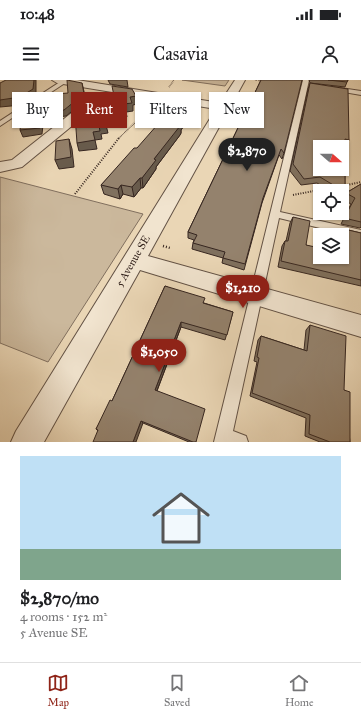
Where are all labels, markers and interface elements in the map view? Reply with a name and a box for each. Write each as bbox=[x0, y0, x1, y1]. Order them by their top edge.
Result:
text: 10:48 bbox=[20, 5, 55, 23]
icon: menu bbox=[20, 43, 42, 65]
text: Casavia bbox=[153, 43, 208, 65]
icon: person bbox=[319, 43, 341, 65]
chip: Buy bbox=[12, 92, 63, 128]
chip: Rent bbox=[71, 92, 127, 128]
chip: Filters bbox=[135, 92, 201, 128]
chip: New bbox=[209, 92, 264, 128]
pin: $2,870 bbox=[214, 138, 280, 172]
north arrow bbox=[313, 140, 349, 176]
map controls bbox=[313, 140, 349, 264]
text: $2,870 bbox=[227, 143, 267, 159]
button: locate bbox=[313, 184, 349, 220]
button: layers bbox=[313, 228, 349, 264]
street label: 5 Avenue SE bbox=[113, 233, 153, 289]
pin: $1,210 bbox=[210, 275, 276, 309]
text: $1,210 bbox=[225, 280, 261, 296]
pin: $1,050 bbox=[126, 339, 192, 373]
text: $1,050 bbox=[140, 344, 178, 360]
icon: home bbox=[145, 482, 217, 554]
text: $2,870/mo bbox=[20, 588, 99, 609]
text: 4 rooms · 152 m² bbox=[20, 609, 107, 625]
text: 5 Avenue SE bbox=[20, 625, 87, 641]
tab: Map bbox=[47, 672, 69, 709]
tab: Saved bbox=[164, 672, 190, 709]
tab: Home bbox=[285, 672, 314, 709]

